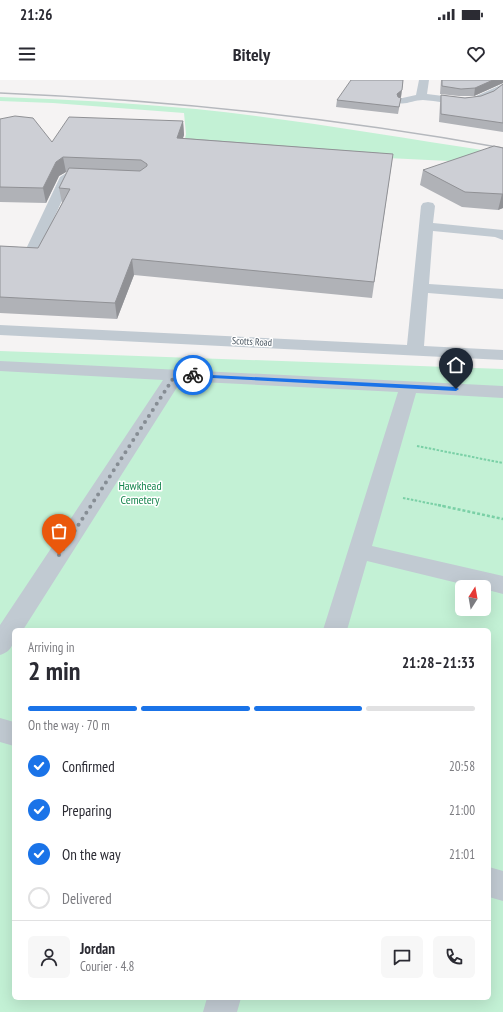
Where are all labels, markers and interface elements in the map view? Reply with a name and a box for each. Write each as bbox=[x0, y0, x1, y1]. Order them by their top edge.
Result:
text: 21:26 bbox=[20, 5, 52, 24]
icon: menu bbox=[16, 43, 38, 65]
text: Bitely bbox=[233, 43, 270, 66]
icon: heart bbox=[465, 43, 487, 65]
street label: Scotts Road bbox=[232, 334, 272, 349]
pin bbox=[439, 348, 473, 389]
icon: home bbox=[445, 354, 467, 376]
courier bbox=[173, 355, 213, 395]
icon: bike bbox=[182, 364, 204, 386]
park label: Hawkhead Cemetery bbox=[118, 478, 162, 507]
pin bbox=[42, 514, 76, 555]
icon: bag bbox=[48, 520, 70, 542]
north arrow bbox=[455, 580, 491, 616]
map controls bbox=[455, 580, 491, 616]
text: Arriving in bbox=[28, 639, 75, 656]
text: 21:28–21:33 bbox=[402, 653, 475, 672]
text: 2 min bbox=[28, 654, 81, 687]
text: On the way · 70 m bbox=[28, 717, 110, 734]
icon: check bbox=[28, 755, 50, 777]
text: Confirmed bbox=[62, 757, 115, 776]
text: 20:58 bbox=[449, 758, 475, 775]
icon: check bbox=[28, 799, 50, 821]
text: Preparing bbox=[62, 801, 112, 820]
text: 21:00 bbox=[449, 802, 475, 819]
icon: check bbox=[28, 843, 50, 865]
text: On the way bbox=[62, 845, 121, 864]
text: 21:01 bbox=[449, 846, 475, 863]
text: Delivered bbox=[62, 889, 112, 908]
button: person bbox=[28, 936, 70, 978]
button: chat bbox=[381, 936, 423, 978]
button: phone bbox=[433, 936, 475, 978]
text: Jordan bbox=[80, 939, 115, 958]
text: Courier · 4.8 bbox=[80, 958, 134, 975]

